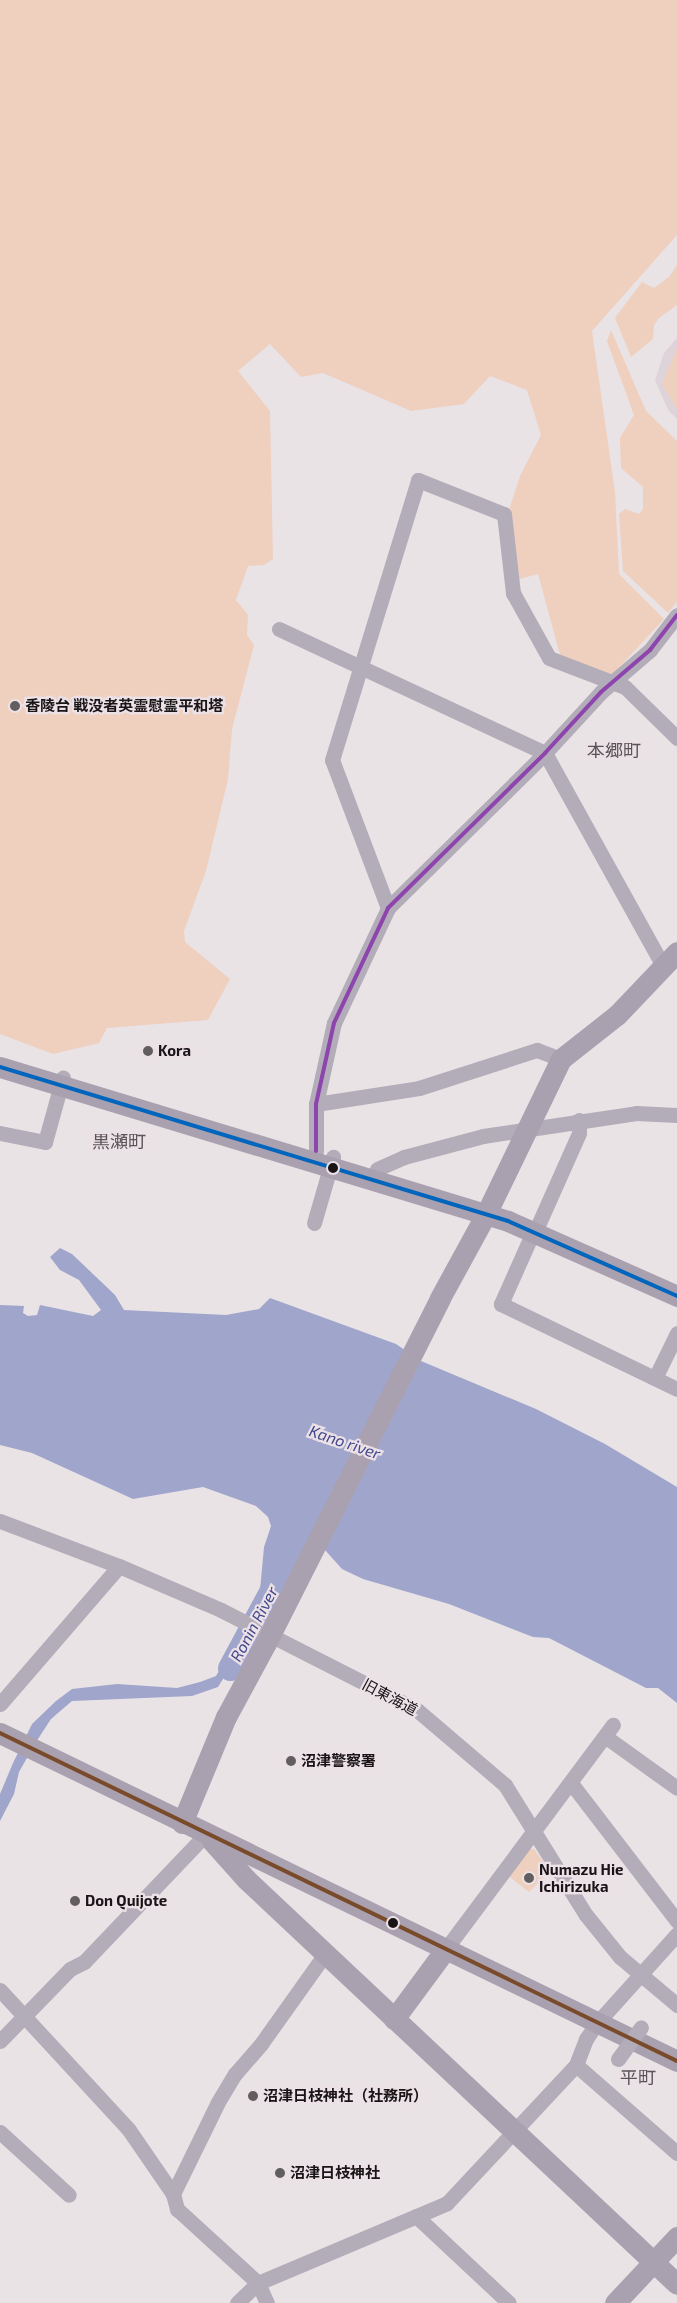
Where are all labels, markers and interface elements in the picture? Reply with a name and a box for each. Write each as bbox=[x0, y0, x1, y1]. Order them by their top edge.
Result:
place label: 香陵台 戦没者英霊慰霊平和塔 bbox=[25, 697, 223, 715]
marker: 香陵台 戦没者英霊慰霊平和塔 bbox=[9, 700, 21, 712]
district label: 本郷町 bbox=[587, 739, 641, 761]
place label: Kora bbox=[158, 1042, 191, 1060]
marker: Kora bbox=[142, 1045, 154, 1057]
district label: 黒瀬町 bbox=[92, 1130, 146, 1152]
unlabelled marker bbox=[328, 1163, 338, 1173]
water label: Kano river bbox=[307, 1421, 383, 1463]
water label: Ronin River bbox=[226, 1583, 282, 1665]
street label: 旧東海道 bbox=[359, 1675, 421, 1719]
place label: 沼津警察署 bbox=[301, 1752, 376, 1770]
marker: 沼津警察署 bbox=[285, 1755, 297, 1767]
place label: Numazu Hie Ichirizuka bbox=[539, 1860, 623, 1895]
marker: Numazu Hie Ichirizuka bbox=[523, 1872, 535, 1884]
place label: Don Quijote bbox=[85, 1892, 167, 1910]
marker: Don Quijote bbox=[69, 1895, 81, 1907]
unlabelled marker bbox=[388, 1918, 398, 1928]
district label: 平町 bbox=[620, 2066, 656, 2088]
place label: 沼津日枝神社（社務所） bbox=[263, 2087, 428, 2105]
marker: 沼津日枝神社（社務所） bbox=[247, 2090, 259, 2102]
place label: 沼津日枝神社 bbox=[290, 2164, 380, 2182]
marker: 沼津日枝神社 bbox=[274, 2167, 286, 2179]

